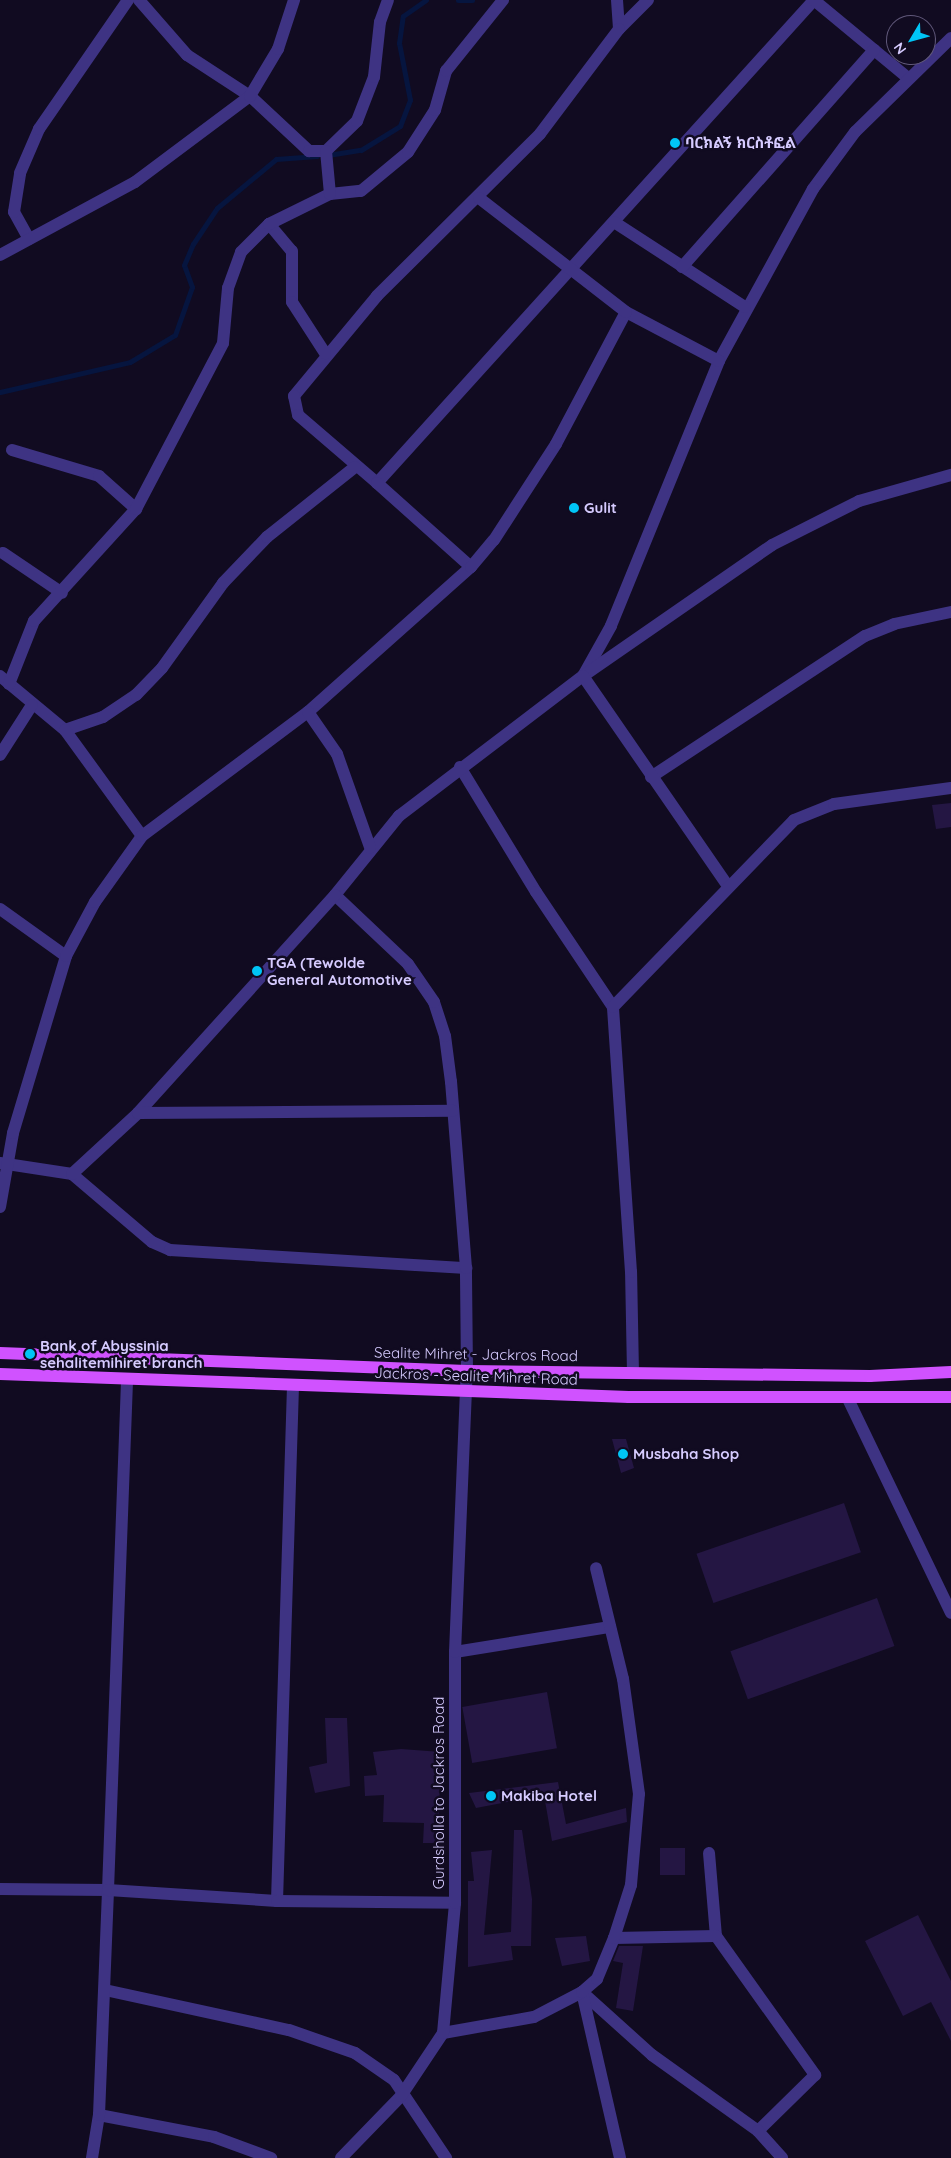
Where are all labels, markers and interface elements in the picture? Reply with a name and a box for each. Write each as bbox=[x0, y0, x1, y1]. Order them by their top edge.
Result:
north arrow bbox=[886, 15, 936, 65]
text: N bbox=[890, 39, 910, 58]
place label: ባርክልኝ ክርስቶፎል bbox=[685, 134, 796, 152]
marker: ባርክልኝ ክርስቶፎል bbox=[669, 137, 681, 149]
place label: Gulit bbox=[584, 499, 617, 517]
marker: Gulit bbox=[568, 502, 580, 514]
place label: TGA (Tewolde General Automotive bbox=[267, 953, 412, 988]
marker: TGA (Tewolde General Automotive bbox=[251, 965, 263, 977]
place label: Bank of Abyssinia sehalitemihiret branch bbox=[40, 1336, 203, 1371]
street label: Sealite Mihret - Jackros Road bbox=[374, 1343, 578, 1365]
marker: Bank of Abyssinia sehalitemihiret branch bbox=[24, 1348, 36, 1360]
street label: Jackros - Sealite Mihret Road bbox=[374, 1363, 578, 1389]
place label: Musbaha Shop bbox=[633, 1445, 739, 1463]
marker: Musbaha Shop bbox=[617, 1448, 629, 1460]
street label: Gurdsholla to Jackros Road bbox=[430, 1697, 448, 1889]
place label: Makiba Hotel bbox=[501, 1787, 597, 1805]
marker: Makiba Hotel bbox=[485, 1790, 497, 1802]

